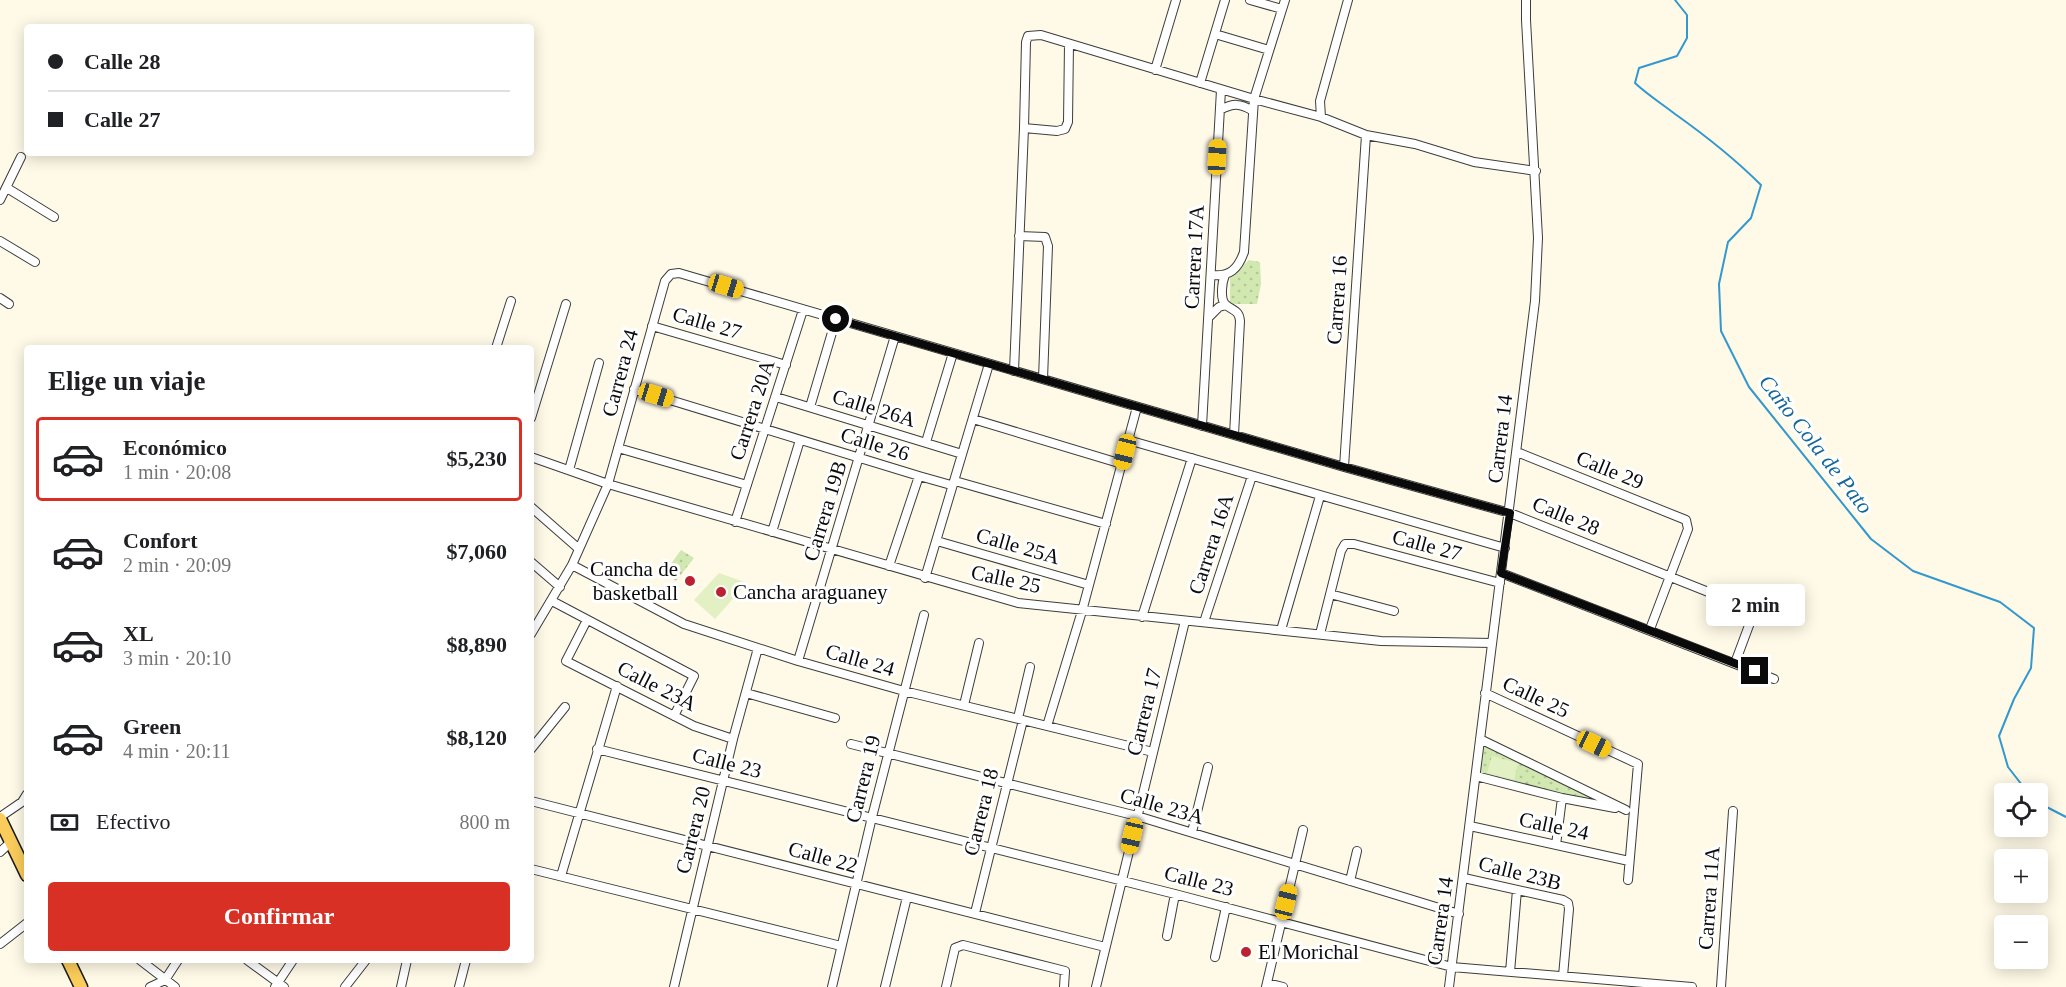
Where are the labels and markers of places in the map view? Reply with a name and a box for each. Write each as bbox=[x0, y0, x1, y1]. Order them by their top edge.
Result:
place label: Cancha de basketball bbox=[590, 557, 678, 605]
marker: Cancha de basketball bbox=[683, 574, 697, 588]
place label: Cancha araguaney bbox=[733, 580, 888, 604]
marker: Cancha araguaney bbox=[714, 585, 728, 599]
place label: El Morichal bbox=[1258, 940, 1359, 964]
marker: El Morichal bbox=[1239, 945, 1253, 959]

